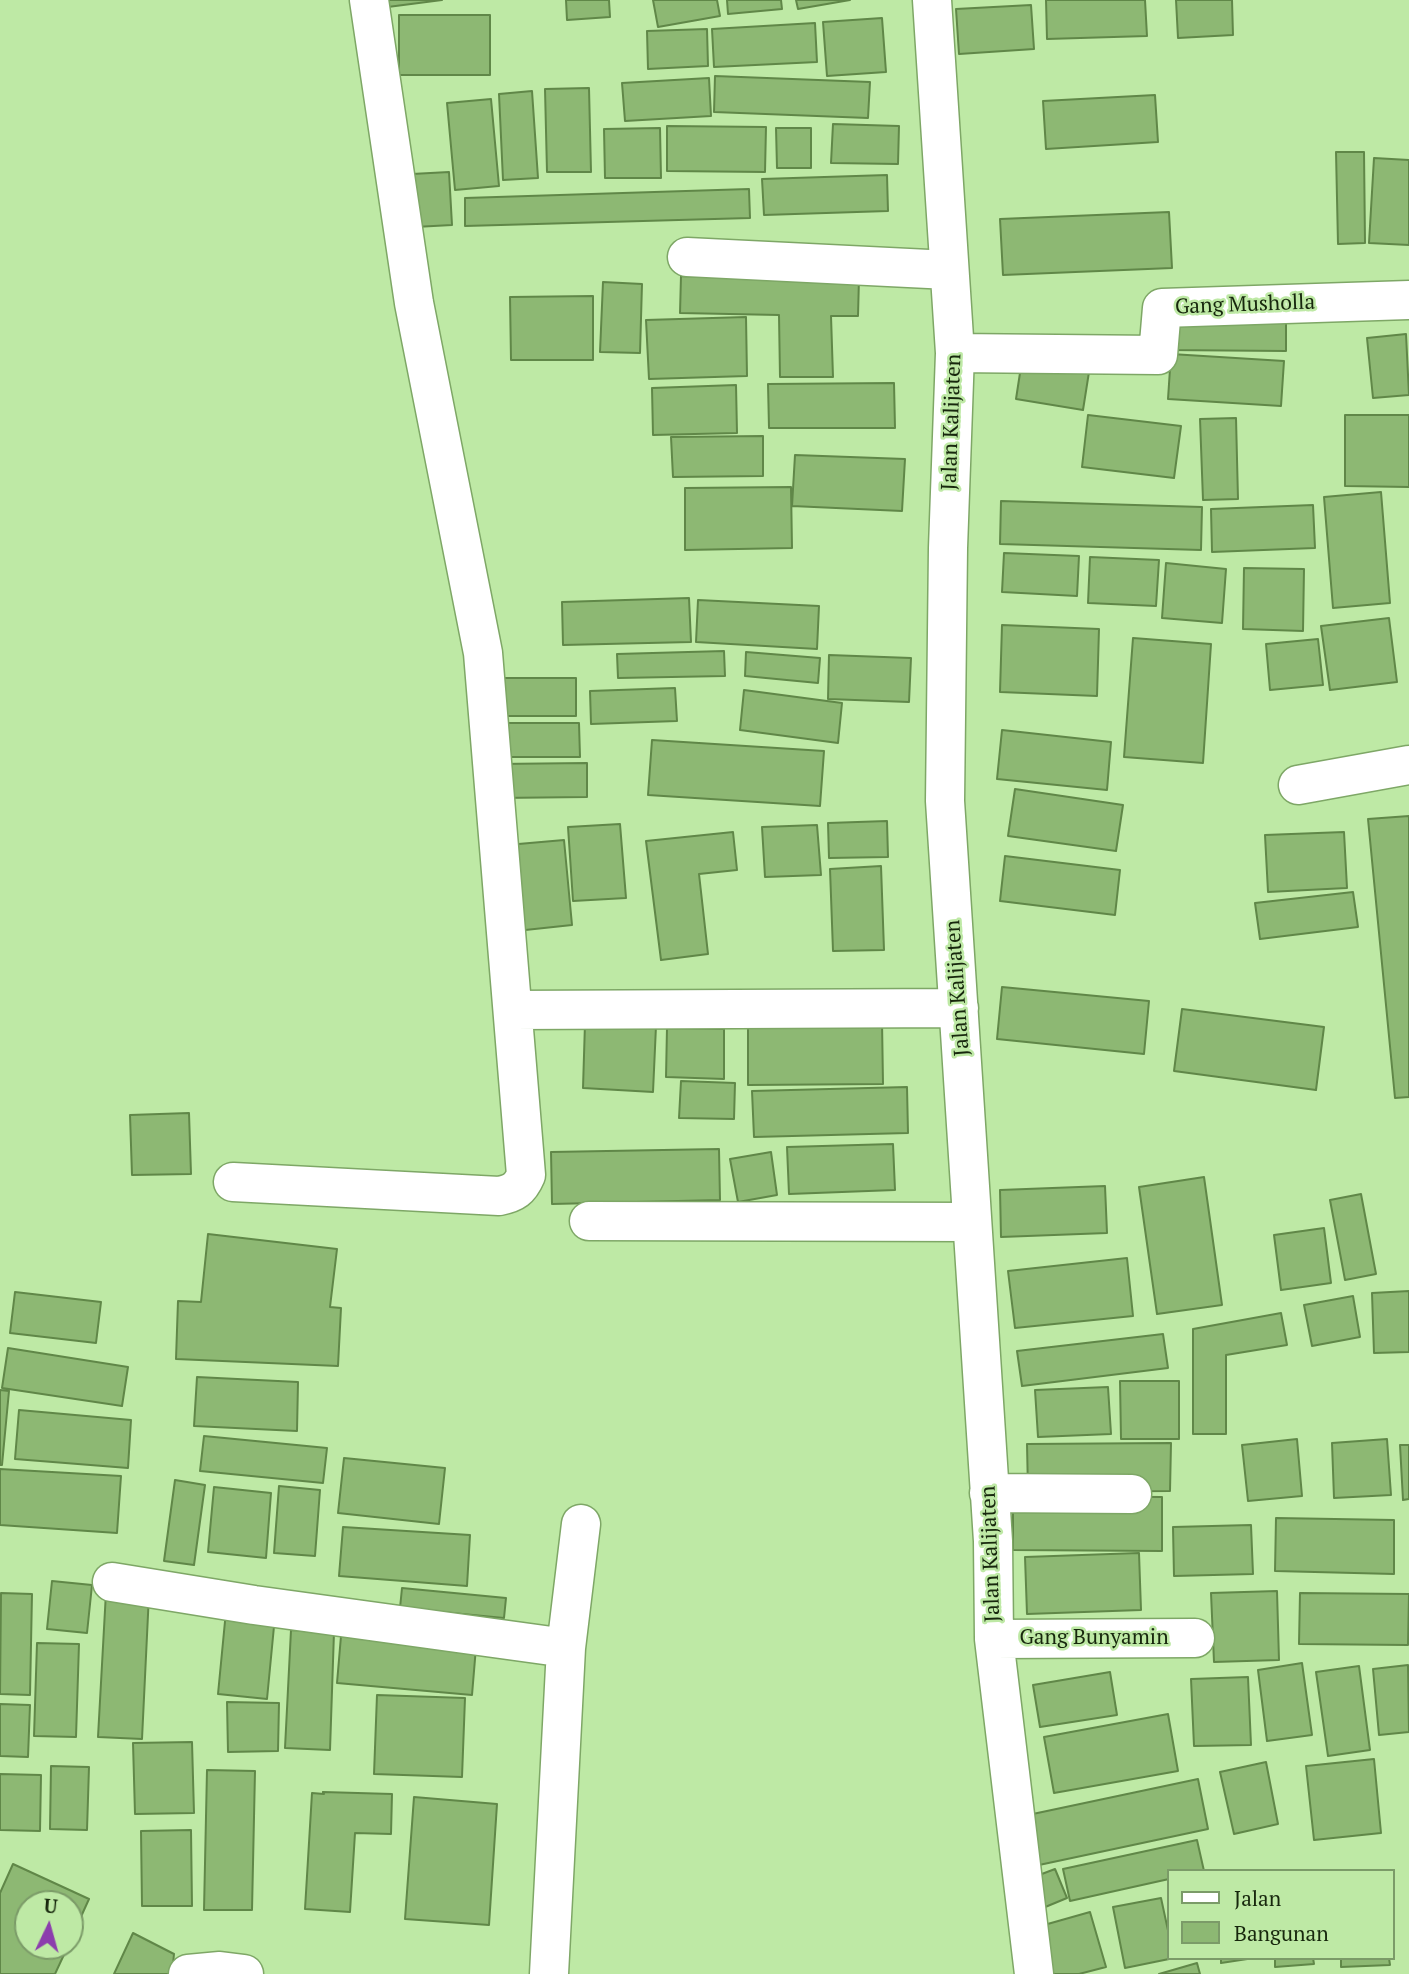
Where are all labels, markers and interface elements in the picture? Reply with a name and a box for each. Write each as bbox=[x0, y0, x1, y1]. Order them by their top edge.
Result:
street label: Gang Musholla bbox=[1174, 290, 1316, 320]
street label: Jalan Kalijaten bbox=[937, 353, 967, 491]
street label: Jalan Kalijaten bbox=[941, 919, 975, 1057]
street label: Jalan Kalijaten bbox=[976, 1485, 1006, 1623]
street label: Gang Bunyamin bbox=[1019, 1625, 1169, 1651]
legend bbox=[1168, 1869, 1395, 1960]
text: Jalan bbox=[1234, 1884, 1281, 1912]
north arrow bbox=[14, 1890, 84, 1960]
text: U bbox=[43, 1893, 59, 1919]
text: Bangunan bbox=[1234, 1919, 1329, 1947]

